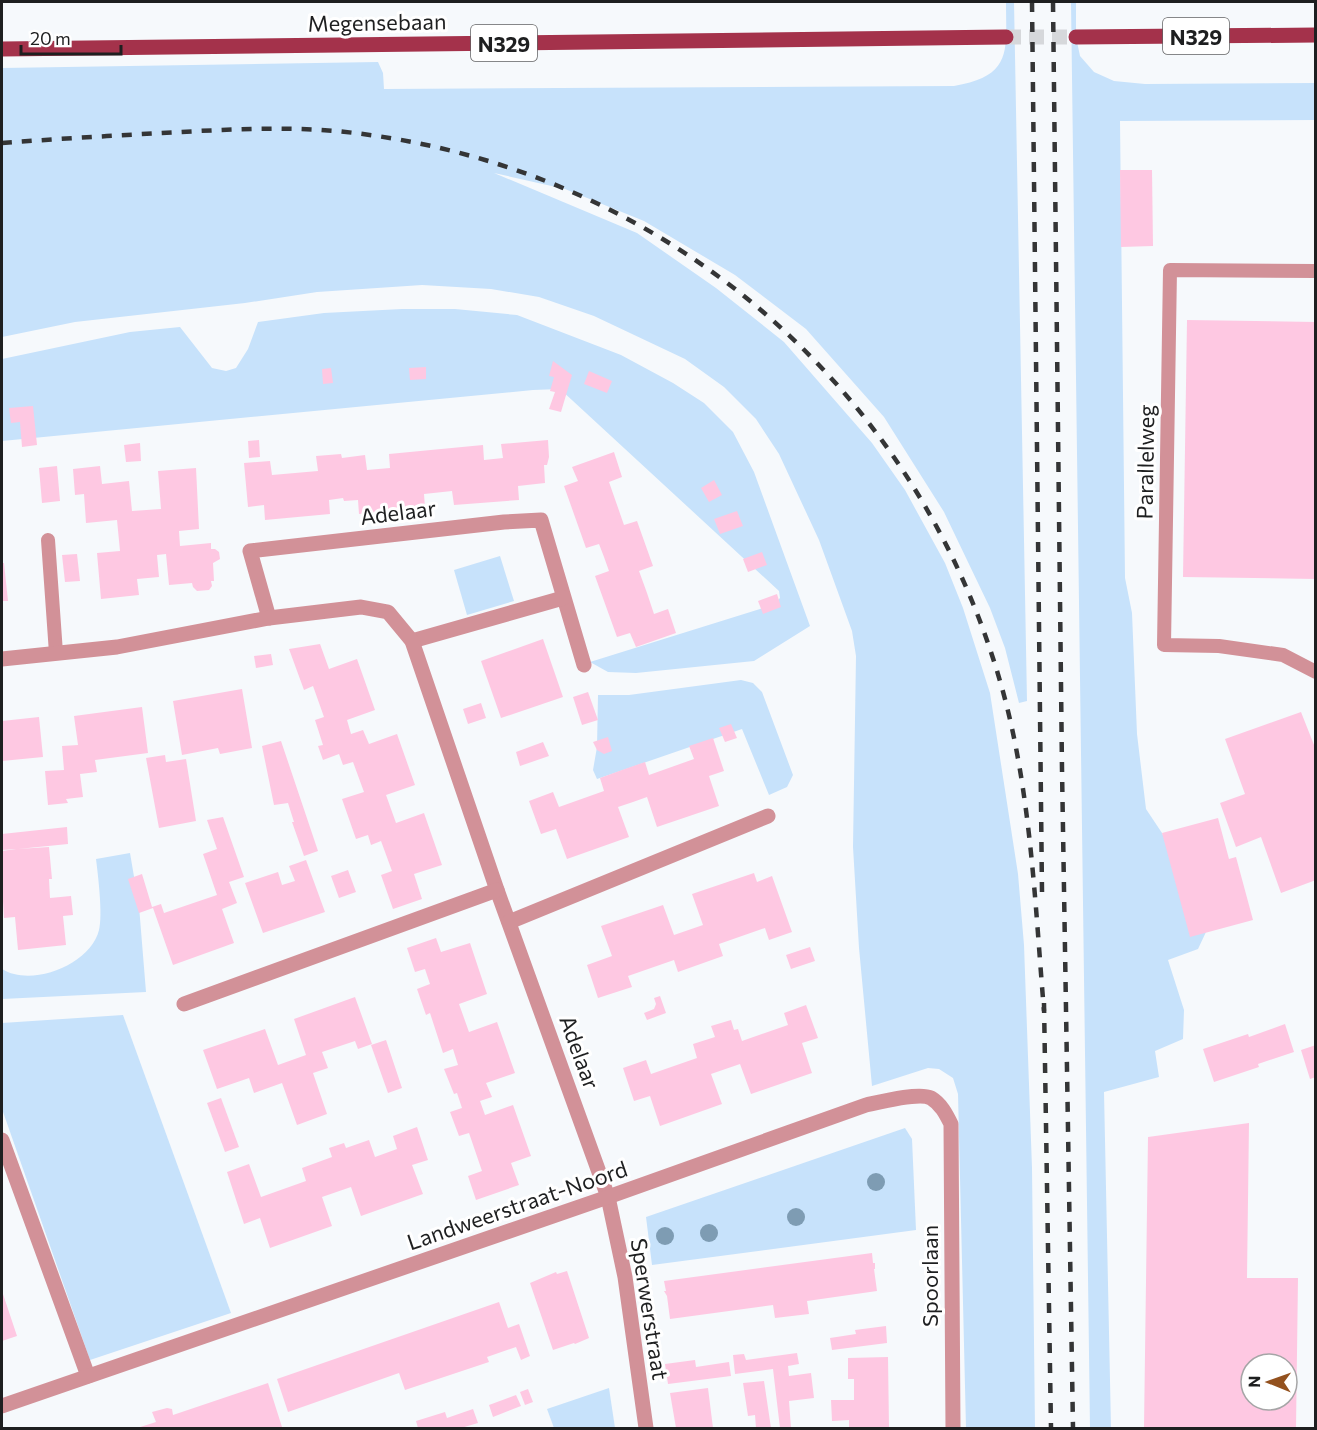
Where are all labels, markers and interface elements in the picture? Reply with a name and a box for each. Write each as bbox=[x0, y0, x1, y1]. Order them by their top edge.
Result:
street label: Megensebaan bbox=[307, 7, 447, 37]
scale bar bbox=[21, 18, 122, 56]
road number: N329 bbox=[1163, 18, 1229, 54]
road number: N329 bbox=[471, 25, 537, 61]
text: 20 m bbox=[30, 27, 71, 49]
street label: Parallelweg bbox=[1131, 404, 1159, 519]
street label: Adelaar bbox=[358, 494, 438, 530]
street label: Adelaar bbox=[554, 1011, 606, 1093]
street label: Landweerstraat-Noord bbox=[403, 1155, 631, 1255]
street label: Spoorlaan bbox=[916, 1225, 943, 1327]
street label: Sperwerstraat bbox=[625, 1236, 675, 1382]
north arrow bbox=[1239, 1352, 1299, 1412]
text: N bbox=[1244, 1376, 1263, 1388]

